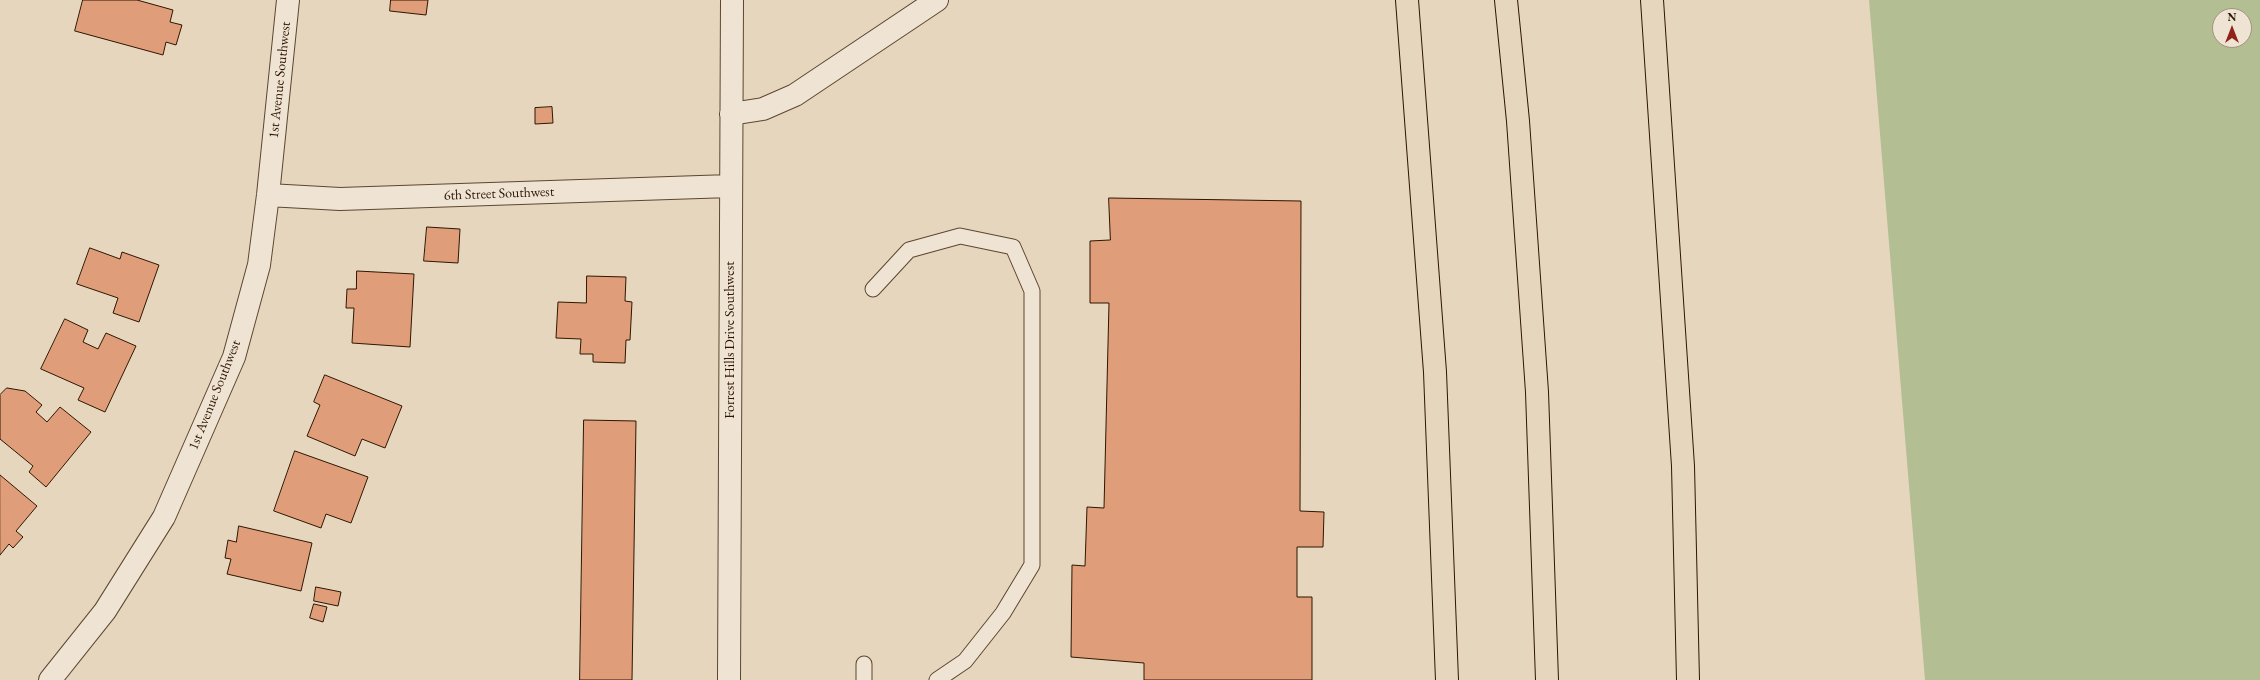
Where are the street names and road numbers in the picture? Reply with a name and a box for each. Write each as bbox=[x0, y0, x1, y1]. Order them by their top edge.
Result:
street label: 1st Avenue Southwest bbox=[266, 21, 294, 139]
street label: 6th Street Southwest bbox=[444, 184, 554, 204]
street label: Forrest Hills Drive Southwest bbox=[722, 261, 738, 419]
street label: 1st Avenue Southwest bbox=[185, 338, 245, 452]

